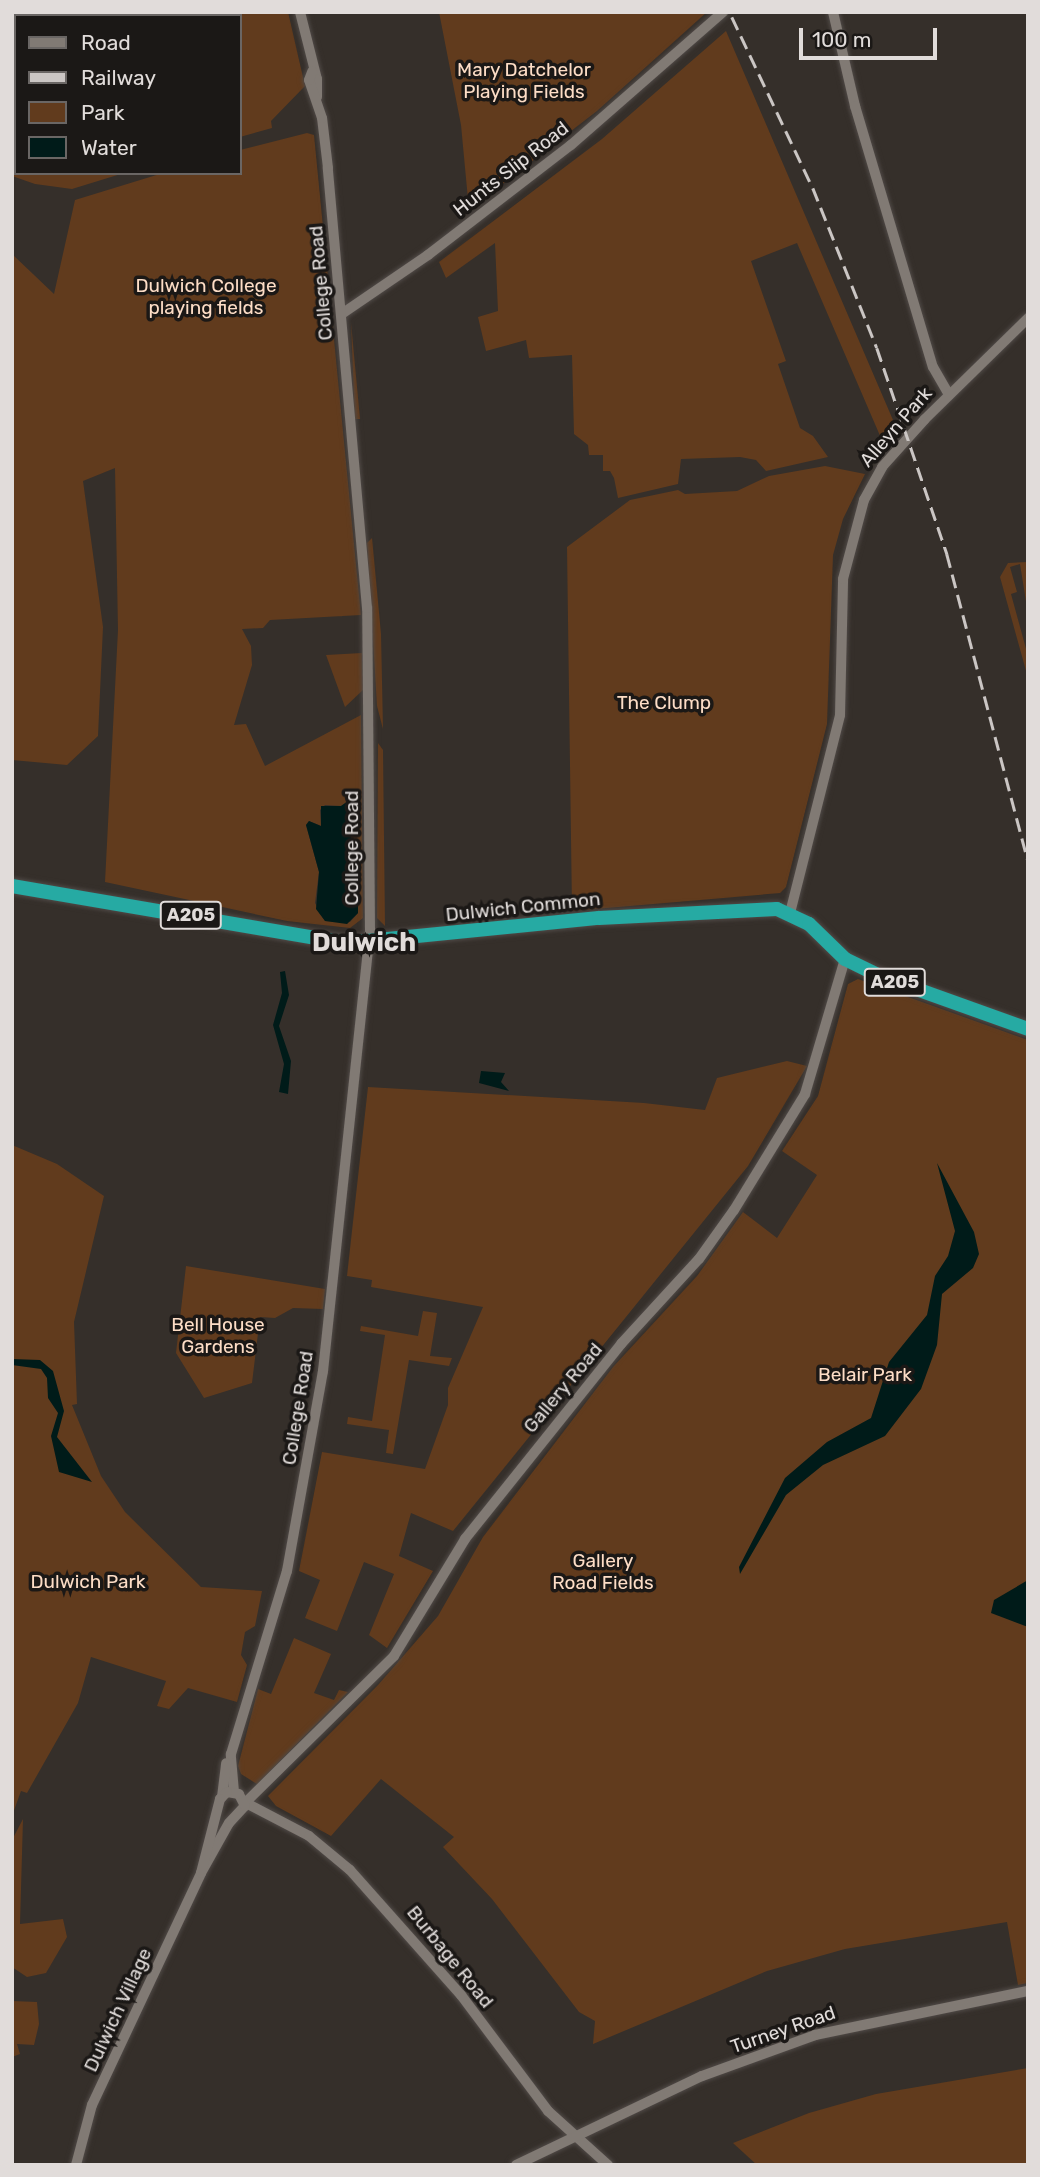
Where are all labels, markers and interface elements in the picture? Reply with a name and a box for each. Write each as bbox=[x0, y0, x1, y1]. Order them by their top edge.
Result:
legend bbox=[14, 14, 242, 175]
scale bar bbox=[802, 14, 940, 58]
text: 100 m bbox=[812, 27, 871, 52]
text: Road bbox=[81, 30, 131, 55]
park label: Mary Datchelor Playing Fields bbox=[457, 59, 591, 103]
text: Railway bbox=[81, 65, 156, 90]
text: Park bbox=[81, 100, 125, 125]
street label: Hunts Slip Road bbox=[449, 117, 573, 221]
text: Water bbox=[81, 135, 137, 160]
street label: College Road bbox=[305, 225, 337, 341]
park label: Dulwich College playing fields bbox=[135, 275, 277, 319]
street label: Alleyn Park bbox=[855, 382, 937, 472]
park label: The Clump bbox=[617, 692, 711, 714]
street label: College Road bbox=[341, 790, 363, 906]
street label: Dulwich Common bbox=[445, 888, 601, 926]
road number: A205 bbox=[160, 900, 222, 930]
district label: Dulwich bbox=[312, 927, 416, 959]
road number: A205 bbox=[864, 967, 926, 996]
park label: Bell House Gardens bbox=[171, 1314, 265, 1358]
street label: Gallery Road bbox=[519, 1338, 607, 1438]
street label: College Road bbox=[278, 1349, 318, 1467]
park label: Belair Park bbox=[818, 1364, 912, 1386]
park label: Gallery Road Fields bbox=[552, 1550, 654, 1594]
park label: Dulwich Park bbox=[30, 1571, 146, 1593]
street label: Burbage Road bbox=[402, 1901, 498, 2013]
street label: Dulwich Village bbox=[79, 1944, 157, 2076]
street label: Turney Road bbox=[727, 2001, 839, 2059]

